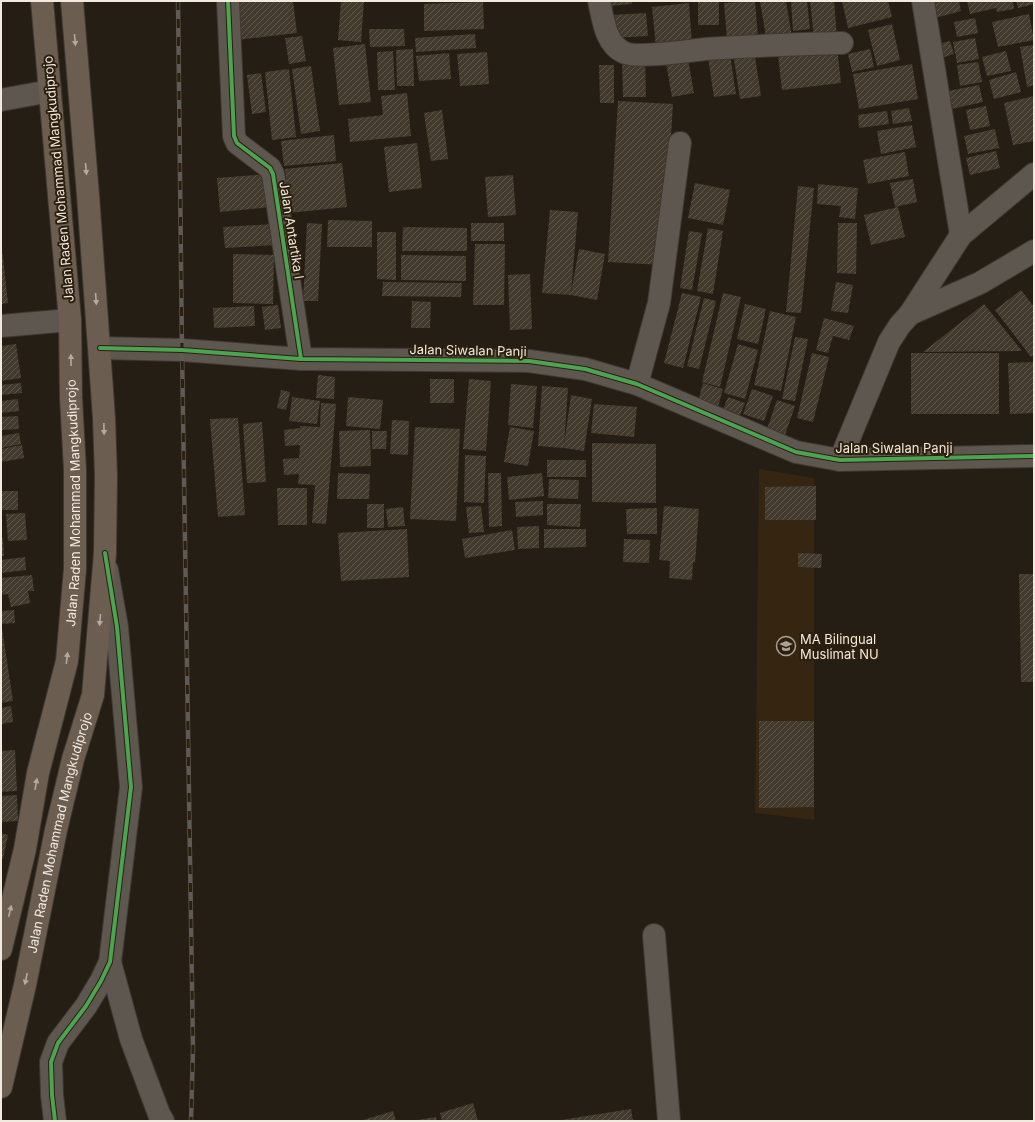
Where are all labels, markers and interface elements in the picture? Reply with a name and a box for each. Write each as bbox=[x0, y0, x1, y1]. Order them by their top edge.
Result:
one-way arrow bbox=[72, 34, 79, 46]
street label: Jalan Raden Mohammad Mangkudiprojo bbox=[39, 55, 77, 303]
one-way arrow bbox=[83, 163, 90, 175]
street label: Jalan Antartika I bbox=[276, 180, 308, 280]
one-way arrow bbox=[93, 293, 100, 305]
street label: Jalan Siwalan Panji bbox=[409, 341, 527, 359]
one-way arrow bbox=[68, 353, 74, 366]
street label: Jalan Raden Mohammad Mangkudiprojo bbox=[62, 379, 83, 627]
one-way arrow bbox=[101, 423, 108, 435]
street label: Jalan Siwalan Panji bbox=[835, 440, 953, 456]
one-way arrow bbox=[96, 613, 103, 626]
place label: MA Bilingual Muslimat NU bbox=[800, 631, 879, 662]
school or university icon: MA Bilingual Muslimat NU bbox=[775, 635, 797, 657]
one-way arrow bbox=[64, 652, 70, 664]
street label: Jalan Raden Mohammad Mangkudiprojo bbox=[24, 710, 95, 955]
one-way arrow bbox=[33, 778, 39, 790]
one-way arrow bbox=[7, 905, 13, 917]
one-way arrow bbox=[22, 973, 28, 985]

